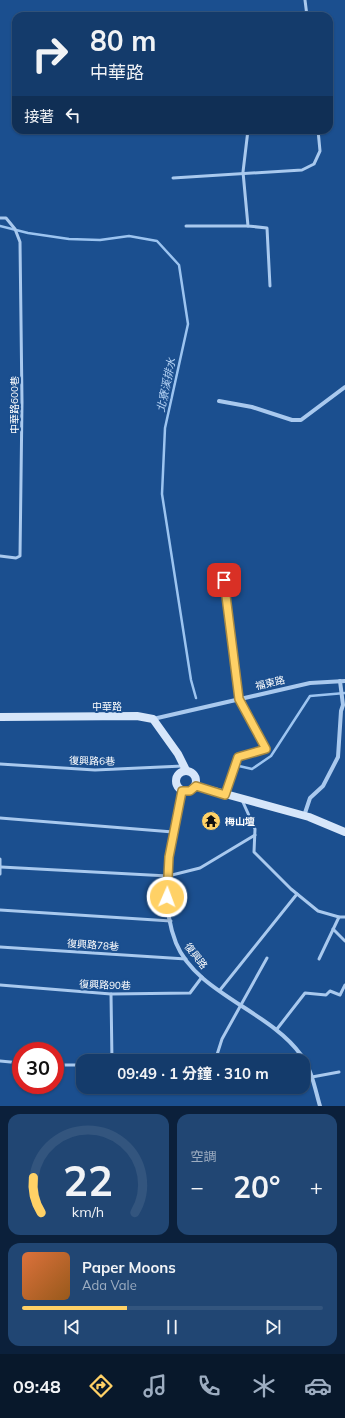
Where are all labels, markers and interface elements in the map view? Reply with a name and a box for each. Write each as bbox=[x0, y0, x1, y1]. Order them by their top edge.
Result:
text: 80 m bbox=[90, 23, 156, 58]
icon: right bbox=[24, 28, 76, 80]
text: 中華路 bbox=[90, 61, 144, 84]
icon: left bbox=[62, 104, 84, 126]
text: 接著 bbox=[24, 107, 54, 126]
water label: 北寮溪排水 bbox=[153, 356, 179, 413]
street label: 中華路600巷 bbox=[8, 376, 21, 434]
pin bbox=[207, 563, 241, 597]
icon: arrive bbox=[213, 569, 235, 591]
street label: 福東路 bbox=[254, 673, 286, 693]
street label: 中華路 bbox=[92, 700, 122, 713]
street label: 復興路6巷 bbox=[69, 754, 115, 768]
temple icon: 梅山壇 bbox=[200, 810, 222, 832]
place label: 梅山壇 bbox=[224, 815, 255, 828]
position arrow bbox=[146, 876, 188, 918]
street label: 復興路78巷 bbox=[67, 937, 119, 953]
street label: 復興路 bbox=[182, 940, 210, 972]
street label: 復興路90巷 bbox=[79, 978, 131, 992]
speed limit sign: 30 bbox=[12, 1042, 64, 1094]
text: 09:49 · 1 分鐘 · 310 m bbox=[117, 1064, 269, 1083]
text: 空調 bbox=[191, 1148, 217, 1164]
text: 22 bbox=[63, 1153, 113, 1205]
text: 20° bbox=[233, 1168, 280, 1206]
text: − bbox=[191, 1173, 204, 1201]
text: + bbox=[310, 1173, 323, 1201]
text: km/h bbox=[72, 1202, 104, 1220]
text: Paper Moons bbox=[82, 1258, 176, 1277]
text: Ada Vale bbox=[82, 1277, 137, 1293]
icon: previous bbox=[61, 1316, 83, 1338]
icon: pause bbox=[161, 1316, 183, 1338]
icon: next bbox=[262, 1316, 284, 1338]
icon: directions bbox=[87, 1372, 115, 1400]
icon: music bbox=[141, 1372, 169, 1400]
icon: phone bbox=[195, 1372, 223, 1400]
icon: climate bbox=[250, 1372, 278, 1400]
icon: car bbox=[304, 1372, 332, 1400]
text: 09:48 bbox=[13, 1375, 61, 1398]

